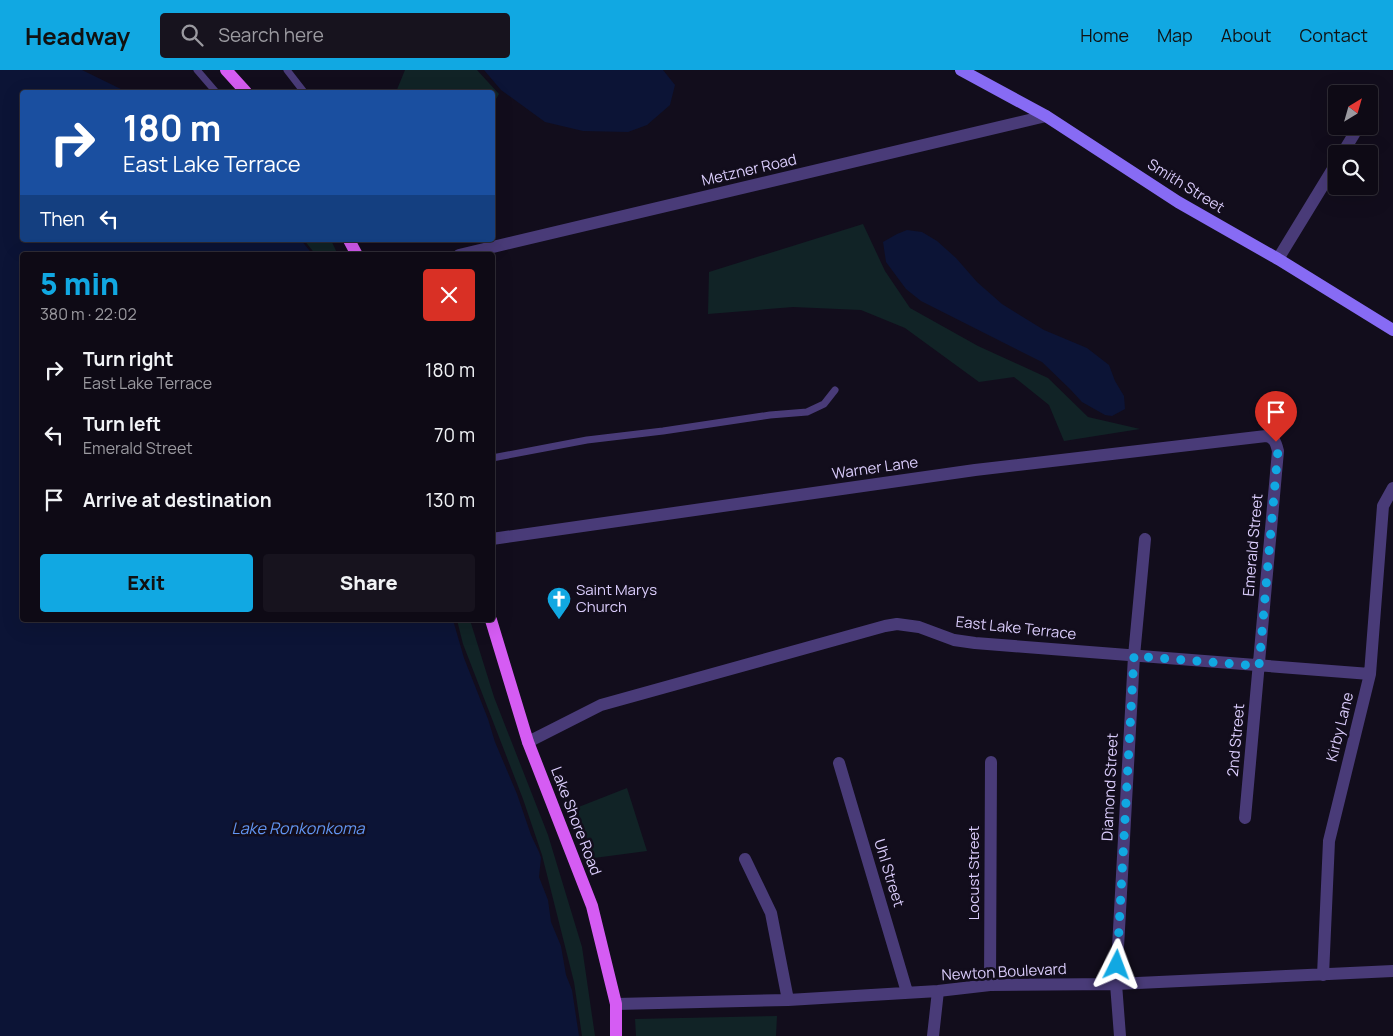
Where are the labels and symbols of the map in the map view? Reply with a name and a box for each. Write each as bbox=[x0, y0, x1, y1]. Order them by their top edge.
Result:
north arrow bbox=[1328, 85, 1378, 135]
street label: Metzner Road bbox=[699, 148, 798, 191]
street label: Smith Street bbox=[1144, 153, 1229, 218]
pin bbox=[1255, 391, 1297, 442]
street label: Warner Lane bbox=[831, 451, 920, 484]
street label: Emerald Street bbox=[1238, 493, 1267, 597]
place label: Saint Marys Church bbox=[576, 579, 657, 617]
church icon: Saint Marys Church bbox=[546, 586, 572, 620]
street label: East Lake Terrace bbox=[955, 611, 1078, 644]
street label: Kirby Lane bbox=[1321, 690, 1358, 764]
street label: 2nd Street bbox=[1222, 703, 1249, 777]
street label: Diamond Street bbox=[1096, 732, 1123, 842]
street label: Lake Shore Road bbox=[546, 764, 607, 878]
water label: Lake Ronkonkoma bbox=[232, 817, 366, 839]
street label: Locust Street bbox=[963, 826, 984, 920]
street label: Uhl Street bbox=[869, 836, 910, 909]
position arrow bbox=[1090, 938, 1142, 990]
street label: Newton Boulevard bbox=[941, 958, 1067, 985]

